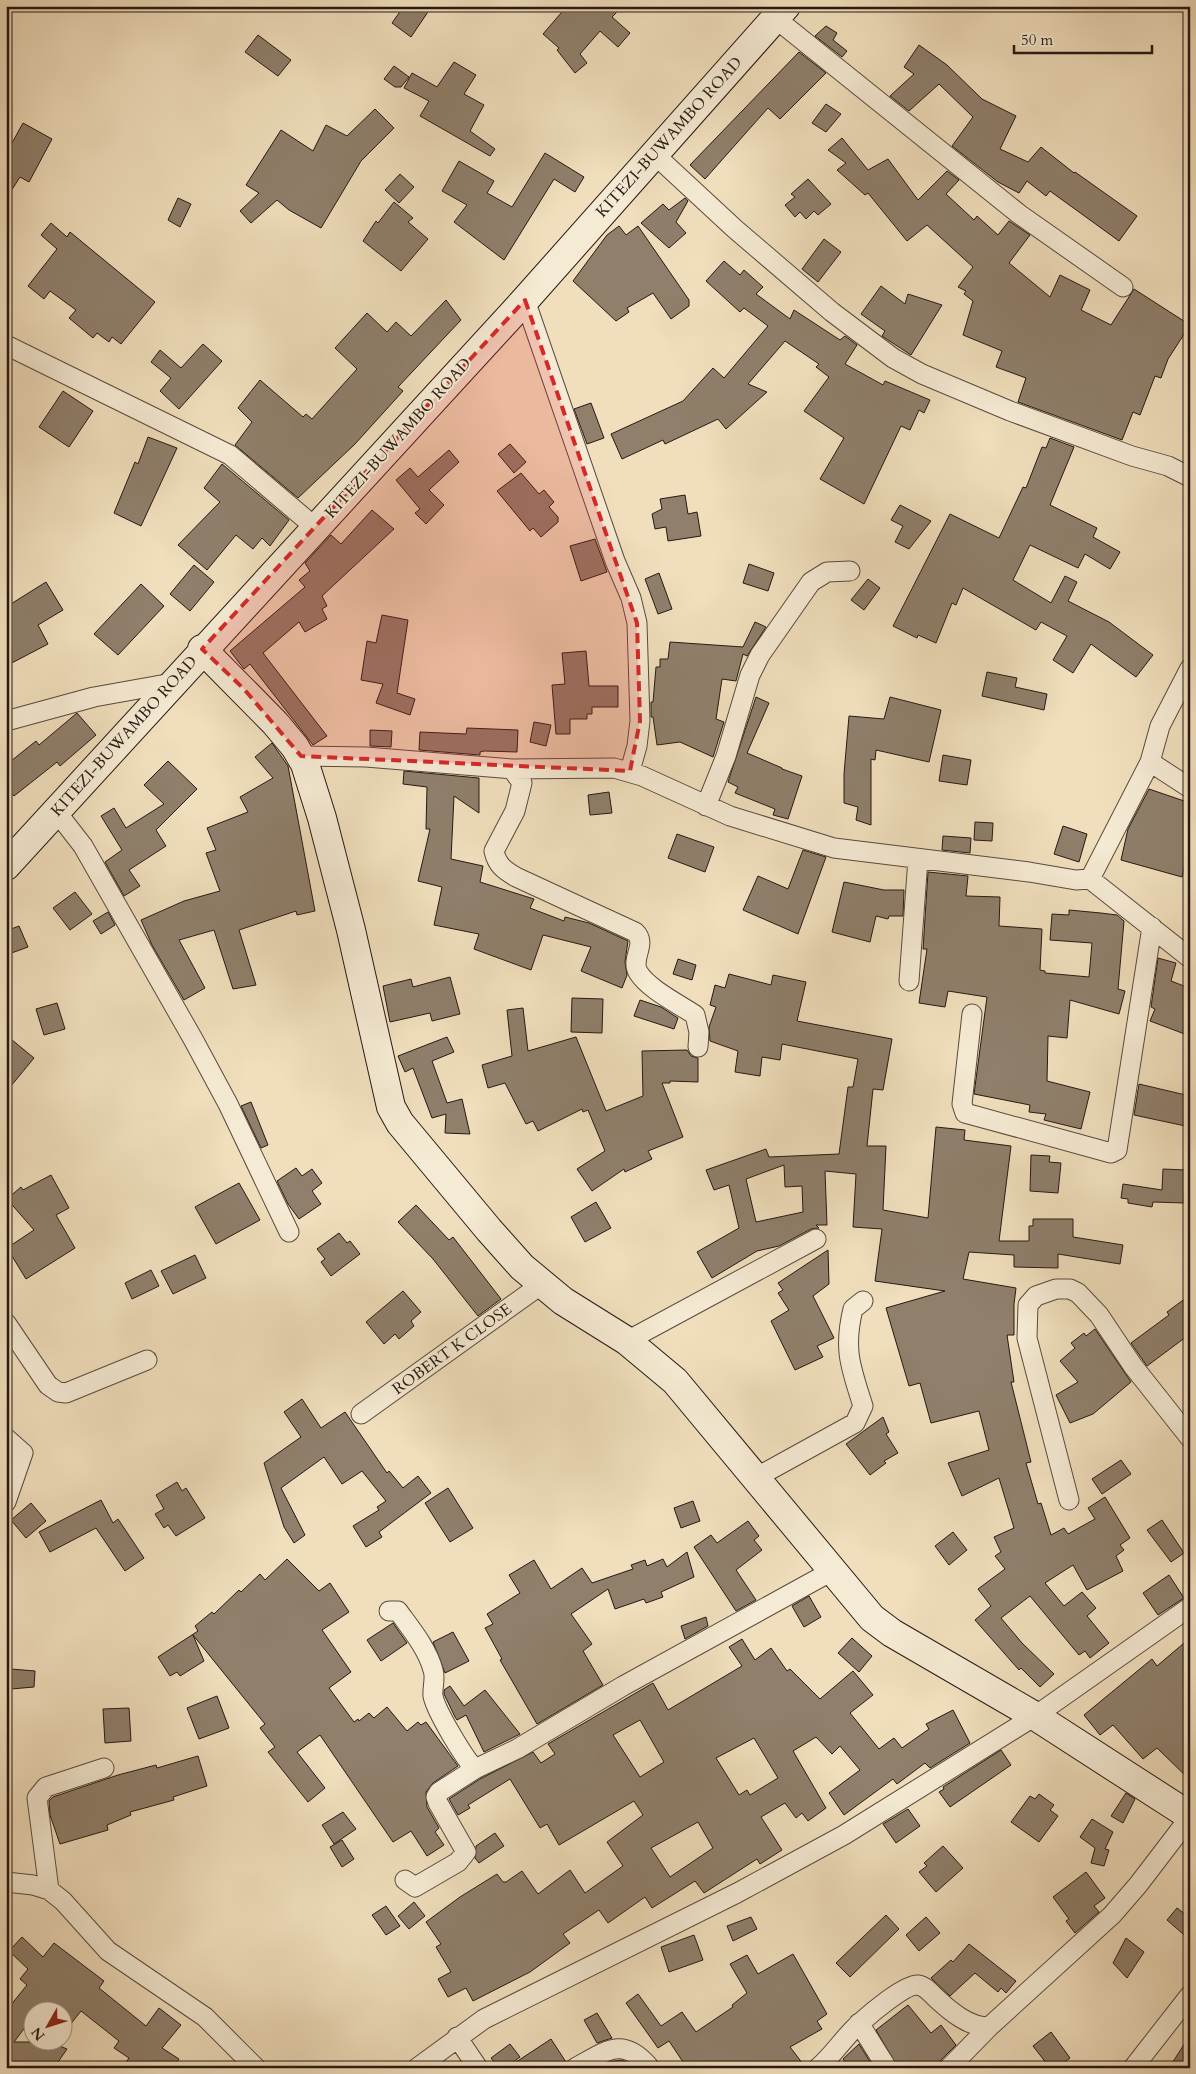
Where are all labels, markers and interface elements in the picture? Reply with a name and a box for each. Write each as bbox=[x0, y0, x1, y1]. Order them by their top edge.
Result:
scale bar bbox=[1014, 22, 1151, 54]
text: 50 m bbox=[1021, 30, 1053, 50]
street label: KITEZI-BUWAMBO ROAD bbox=[591, 52, 747, 222]
street label: KITEZI-BUWAMBO ROAD bbox=[320, 353, 476, 523]
street label: KITEZI-BUWAMBO ROAD bbox=[46, 651, 202, 821]
street label: ROBERT K CLOSE bbox=[388, 1298, 516, 1400]
north arrow bbox=[22, 2002, 72, 2052]
text: N bbox=[27, 2023, 49, 2045]

